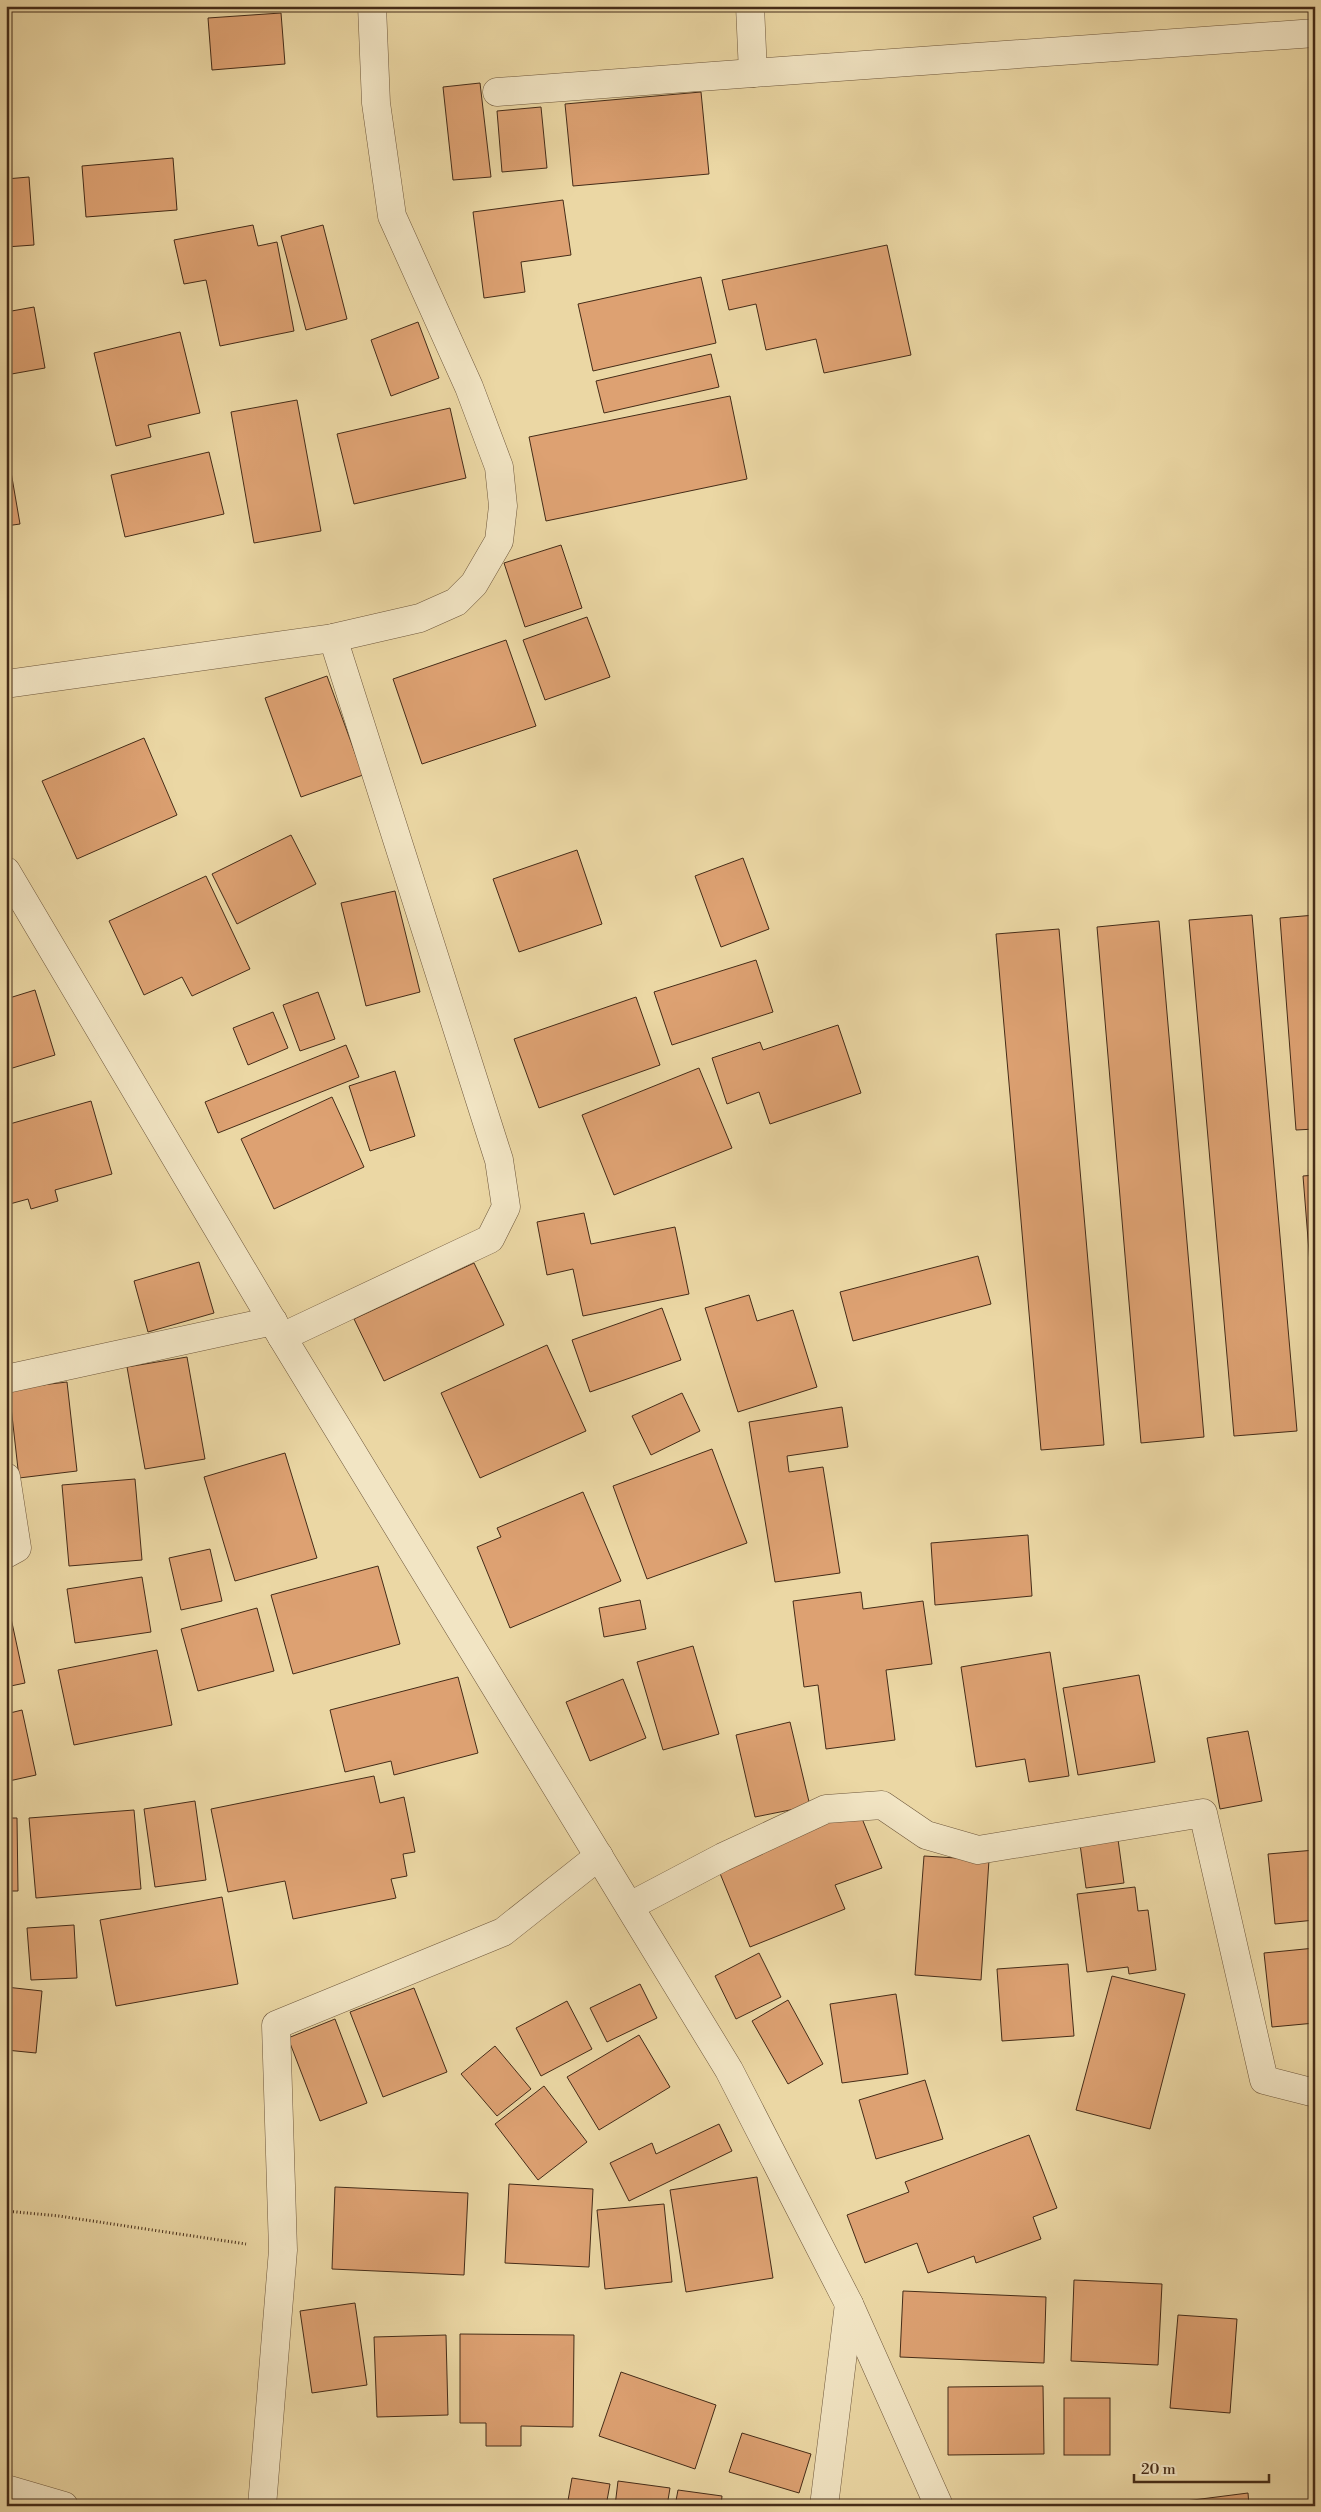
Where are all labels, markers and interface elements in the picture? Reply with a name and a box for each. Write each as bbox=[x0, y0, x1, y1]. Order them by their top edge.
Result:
scale bar bbox=[1134, 2452, 1268, 2484]
text: 20 m bbox=[1141, 2460, 1176, 2479]

